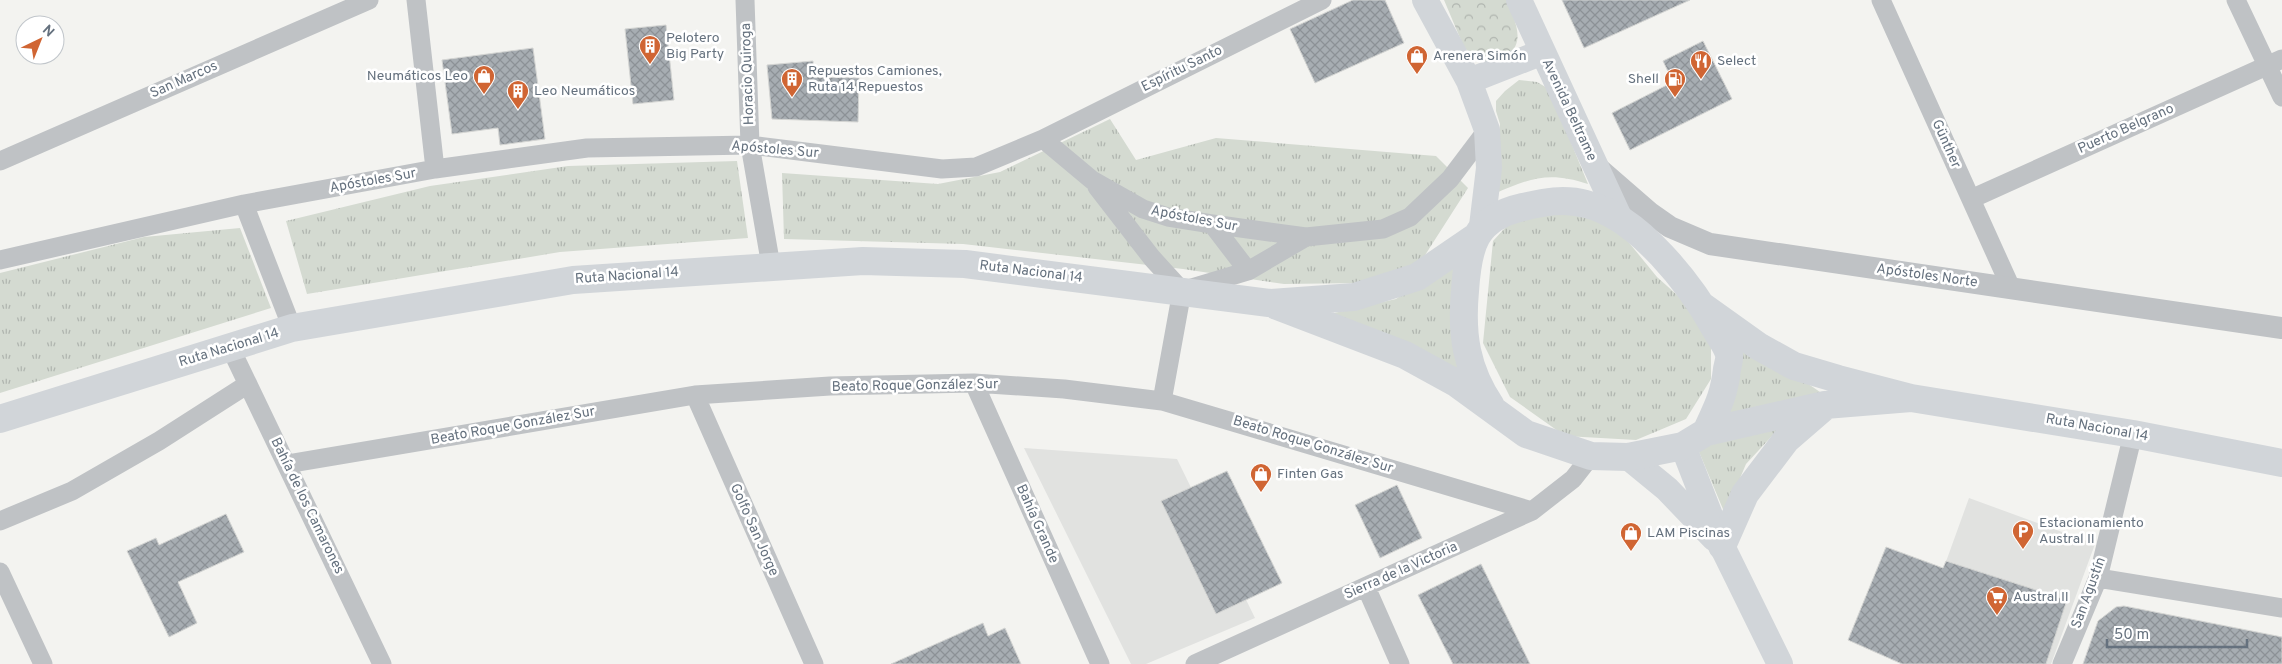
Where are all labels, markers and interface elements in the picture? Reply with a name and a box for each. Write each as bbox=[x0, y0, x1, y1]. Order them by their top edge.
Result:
north arrow bbox=[15, 15, 65, 65]
text: N bbox=[38, 22, 57, 41]
street label: Horacio Quiroga bbox=[738, 23, 758, 125]
place label: Pelotero Big Party bbox=[666, 30, 724, 63]
building icon: Pelotero Big Party bbox=[638, 34, 662, 65]
street label: Espíritu Santo bbox=[1139, 42, 1225, 96]
shop icon: Arenera Simón bbox=[1405, 44, 1429, 75]
place label: Arenera Simón bbox=[1433, 48, 1527, 65]
restaurant icon: Select bbox=[1689, 49, 1713, 80]
place label: Select bbox=[1717, 53, 1756, 70]
street label: Avenida Beltrame bbox=[1538, 56, 1600, 164]
street label: San Marcos bbox=[148, 58, 220, 102]
place label: Repuestos Camiones, Ruta 14 Repuestos bbox=[808, 63, 942, 96]
shop icon: Neumáticos Leo bbox=[472, 64, 496, 95]
building icon: Repuestos Camiones, Ruta 14 Repuestos bbox=[780, 67, 804, 98]
fuel station icon: Shell bbox=[1663, 67, 1687, 98]
place label: Neumáticos Leo bbox=[367, 68, 468, 85]
place label: Shell bbox=[1628, 71, 1659, 88]
building icon: Leo Neumáticos bbox=[506, 79, 530, 110]
place label: Leo Neumáticos bbox=[534, 83, 635, 100]
street label: Puerto Belgrano bbox=[2075, 100, 2177, 158]
street label: Günther bbox=[1928, 117, 1964, 171]
street label: Apóstoles Sur bbox=[731, 138, 820, 162]
street label: Apóstoles Sur bbox=[328, 165, 418, 197]
street label: Apóstoles Sur bbox=[1149, 202, 1239, 236]
street label: Ruta Nacional 14 bbox=[978, 257, 1084, 287]
street label: Apóstoles Norte bbox=[1875, 261, 1979, 291]
street label: Ruta Nacional 14 bbox=[575, 264, 679, 288]
street label: Ruta Nacional 14 bbox=[177, 325, 281, 371]
street label: Beato Roque González Sur bbox=[832, 376, 999, 396]
street label: Beato Roque González Sur bbox=[429, 403, 597, 449]
street label: Ruta Nacional 14 bbox=[2044, 411, 2150, 445]
street label: Beato Roque González Sur bbox=[1231, 413, 1396, 478]
street label: Bahía de los Camarones bbox=[267, 435, 347, 577]
shop icon: Finten Gas bbox=[1249, 462, 1273, 493]
place label: Finten Gas bbox=[1277, 466, 1344, 483]
street label: Golfo San Jorge bbox=[726, 481, 782, 579]
street label: Bahía Grande bbox=[1012, 482, 1062, 566]
place label: Estacionamiento Austral II bbox=[2039, 515, 2144, 548]
parking icon: Estacionamiento Austral II bbox=[2011, 519, 2035, 550]
shop icon: LAM Piscinas bbox=[1619, 521, 1643, 552]
place label: LAM Piscinas bbox=[1647, 525, 1730, 542]
street label: Sierra de la Victoria bbox=[1342, 538, 1460, 604]
street label: San Agustín bbox=[2068, 555, 2110, 631]
supermarket icon: Austral II bbox=[1985, 585, 2009, 616]
place label: Austral II bbox=[2013, 589, 2069, 606]
scale bar bbox=[2107, 616, 2247, 648]
text: 50 m bbox=[2114, 626, 2149, 645]

